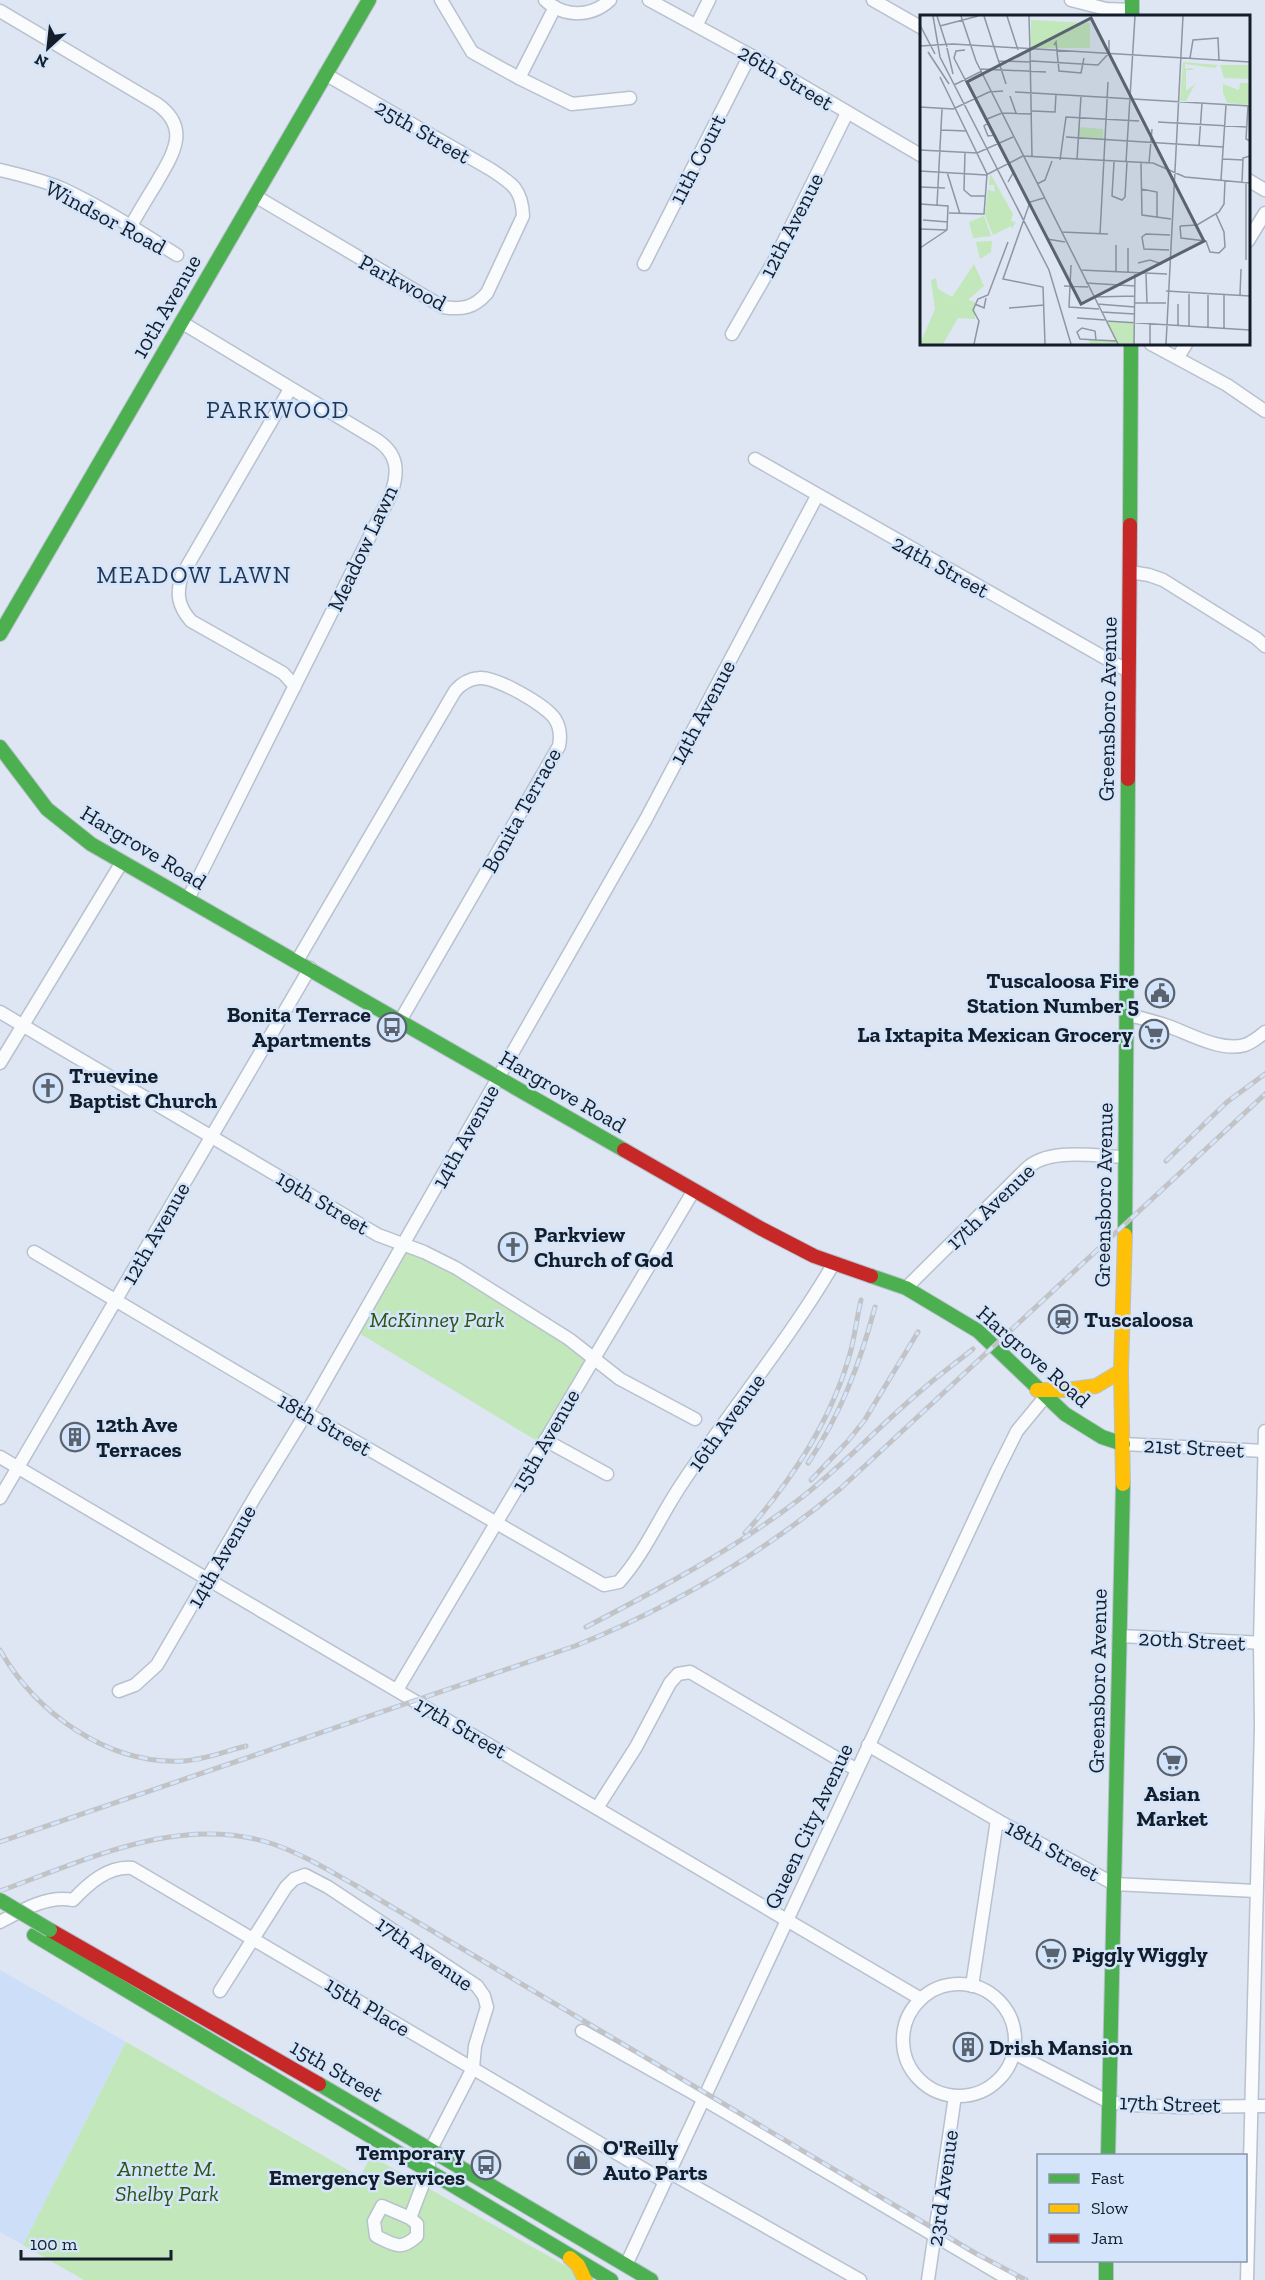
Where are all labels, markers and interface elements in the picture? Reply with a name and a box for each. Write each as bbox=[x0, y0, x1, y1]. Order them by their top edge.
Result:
inset map bbox=[920, 15, 1250, 345]
north arrow bbox=[18, 18, 78, 78]
street label: 26th Street bbox=[733, 38, 839, 117]
text: N bbox=[32, 50, 51, 72]
street label: 25th Street bbox=[370, 93, 476, 170]
street label: 11th Court bbox=[663, 109, 732, 209]
street label: 12th Avenue bbox=[754, 168, 829, 282]
street label: Windsor Road bbox=[41, 174, 171, 261]
street label: Parkwood bbox=[355, 248, 451, 317]
street label: 10th Avenue bbox=[126, 250, 207, 363]
district label: PARKWOOD bbox=[206, 395, 350, 424]
street label: Meadow Lawn bbox=[321, 481, 404, 616]
street label: 24th Street bbox=[888, 529, 995, 604]
district label: MEADOW LAWN bbox=[96, 560, 292, 589]
street label: Greensboro Avenue bbox=[1092, 616, 1123, 802]
street label: 14th Avenue bbox=[664, 655, 741, 769]
street label: Bonita Terrace bbox=[476, 743, 567, 878]
street label: Hargrove Road bbox=[76, 799, 212, 896]
place label: Tuscaloosa Fire Station Number 5 bbox=[967, 967, 1139, 1019]
public building icon: Tuscaloosa Fire Station Number 5 bbox=[1144, 977, 1176, 1009]
place label: Bonita Terrace Apartments bbox=[227, 1001, 371, 1053]
bus stop icon: Bonita Terrace Apartments bbox=[376, 1011, 408, 1043]
supermarket icon: La Ixtapita Mexican Grocery bbox=[1138, 1018, 1170, 1050]
place label: La Ixtapita Mexican Grocery bbox=[857, 1021, 1133, 1048]
street label: Hargrove Road bbox=[495, 1044, 631, 1139]
place label: Truevine Baptist Church bbox=[69, 1062, 218, 1114]
church icon: Truevine Baptist Church bbox=[32, 1072, 64, 1104]
street label: 14th Avenue bbox=[426, 1080, 505, 1193]
street label: Greensboro Avenue bbox=[1088, 1102, 1119, 1288]
street label: 17th Avenue bbox=[940, 1157, 1040, 1255]
street label: 19th Street bbox=[271, 1164, 375, 1241]
street label: 12th Avenue bbox=[115, 1177, 196, 1289]
place label: Parkview Church of God bbox=[534, 1221, 674, 1273]
church icon: Parkview Church of God bbox=[497, 1231, 529, 1263]
street label: Hargrove Road bbox=[971, 1300, 1096, 1413]
station icon: Tuscaloosa bbox=[1047, 1303, 1079, 1335]
park label: McKinney Park bbox=[370, 1306, 505, 1333]
place label: Tuscaloosa bbox=[1084, 1306, 1193, 1333]
street label: 16th Avenue bbox=[682, 1368, 771, 1477]
street label: 15th Avenue bbox=[505, 1384, 586, 1496]
street label: 18th Street bbox=[273, 1387, 377, 1462]
place label: 12th Ave Terraces bbox=[96, 1411, 182, 1463]
building icon: 12th Ave Terraces bbox=[59, 1421, 91, 1453]
street label: 21st Street bbox=[1143, 1431, 1246, 1464]
street label: 14th Avenue bbox=[181, 1500, 262, 1613]
street label: Greensboro Avenue bbox=[1082, 1588, 1113, 1774]
street label: 20th Street bbox=[1138, 1624, 1247, 1657]
street label: 17th Street bbox=[410, 1690, 512, 1765]
street label: Queen City Avenue bbox=[758, 1739, 859, 1914]
supermarket icon: Asian Market bbox=[1156, 1745, 1188, 1777]
place label: Asian Market bbox=[1136, 1780, 1208, 1832]
street label: 18th Street bbox=[1001, 1814, 1105, 1888]
street label: 17th Avenue bbox=[371, 1910, 479, 1997]
supermarket icon: Piggly Wiggly bbox=[1035, 1938, 1067, 1970]
place label: Piggly Wiggly bbox=[1072, 1941, 1208, 1968]
street label: 15th Place bbox=[320, 1970, 415, 2042]
building icon: Drish Mansion bbox=[952, 2031, 984, 2063]
street label: 15th Street bbox=[285, 2033, 389, 2108]
place label: Drish Mansion bbox=[989, 2034, 1133, 2061]
street label: 17th Street bbox=[1119, 2088, 1222, 2119]
street label: 23rd Avenue bbox=[921, 2128, 964, 2248]
place label: O'Reilly Auto Parts bbox=[603, 2134, 708, 2186]
place label: Temporary Emergency Services bbox=[269, 2139, 465, 2191]
shop icon: O'Reilly Auto Parts bbox=[566, 2144, 598, 2176]
bus stop icon: Temporary Emergency Services bbox=[470, 2149, 502, 2181]
legend bbox=[1037, 2154, 1247, 2262]
park label: Annette M. Shelby Park bbox=[115, 2155, 219, 2207]
text: Fast bbox=[1091, 2167, 1124, 2189]
text: Slow bbox=[1091, 2197, 1128, 2219]
scale bar bbox=[21, 2223, 171, 2261]
text: Jam bbox=[1091, 2227, 1123, 2249]
text: 100 m bbox=[30, 2233, 78, 2255]

